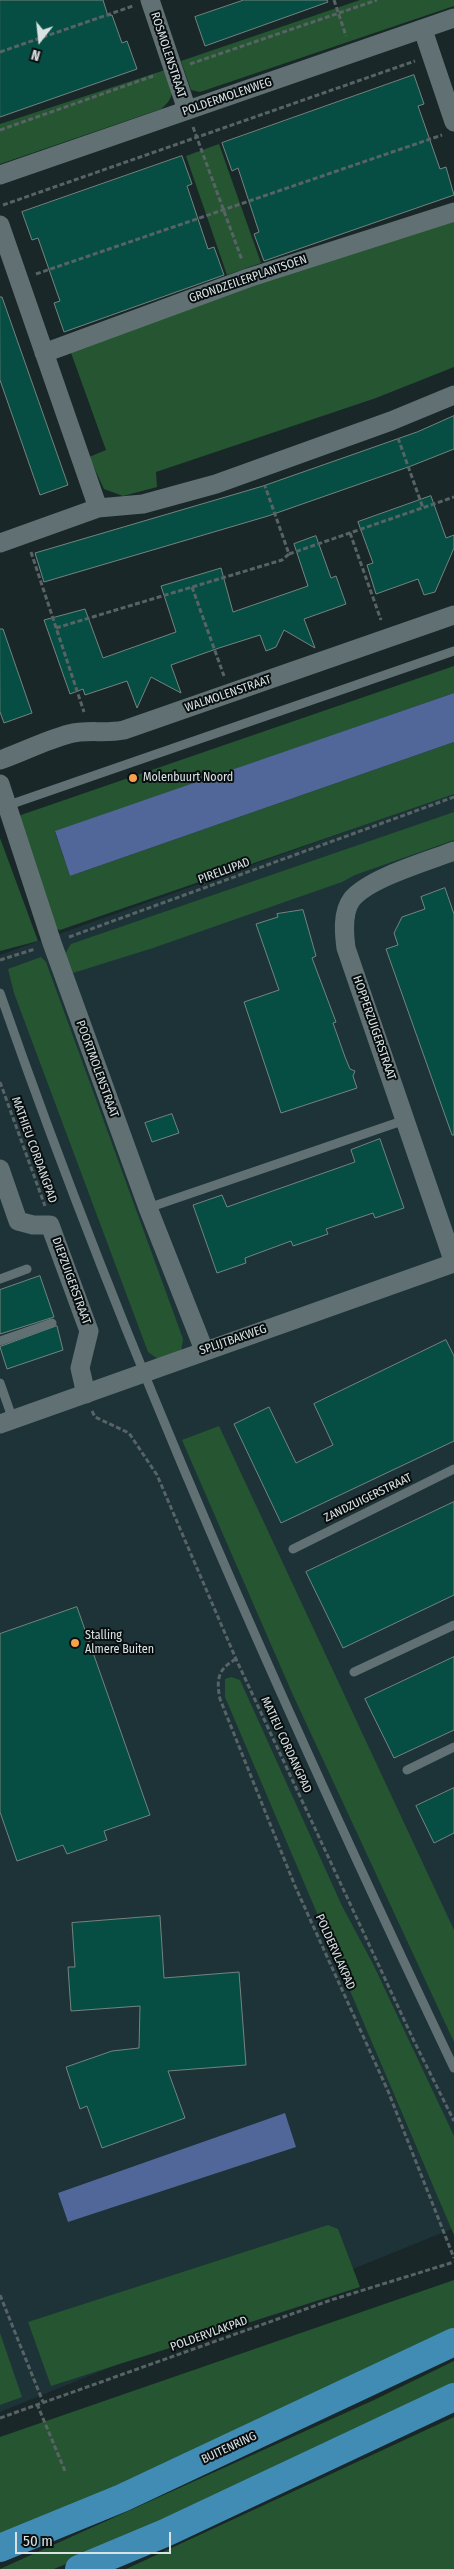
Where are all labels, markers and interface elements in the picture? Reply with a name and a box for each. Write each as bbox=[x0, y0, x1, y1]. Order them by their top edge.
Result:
street label: ROSMOLENSTRAAT bbox=[147, 10, 189, 100]
north arrow bbox=[15, 15, 65, 65]
text: N bbox=[29, 46, 42, 64]
street label: POLDERMOLENWEG bbox=[180, 75, 274, 119]
street label: GRONDZEILERPLANTSOEN bbox=[187, 252, 309, 306]
street label: WALMOLENSTRAAT bbox=[183, 673, 273, 715]
place label: Molenbuurt Noord bbox=[143, 771, 233, 785]
marker: Molenbuurt Noord bbox=[127, 772, 139, 784]
street label: PIRELLIPAD bbox=[196, 855, 252, 887]
street label: HOPPERZUIGERSTRAAT bbox=[349, 974, 399, 1082]
street label: POORTMOLENSTRAAT bbox=[73, 1018, 121, 1120]
street label: MATHIEU CORDANGPAD bbox=[8, 1095, 60, 1205]
street label: DIEPZUIGERSTRAAT bbox=[49, 1235, 93, 1327]
street label: SPLIJTBAKWEG bbox=[198, 1322, 268, 1358]
street label: ZANDZUIGERSTRAAT bbox=[322, 1470, 414, 1526]
place label: Stalling Almere Buiten bbox=[85, 1629, 154, 1657]
marker: Stalling Almere Buiten bbox=[69, 1637, 81, 1649]
street label: MATIEU CORDANGPAD bbox=[257, 1695, 315, 1795]
street label: POLDERVLAKPAD bbox=[312, 1912, 358, 1992]
street label: POLDERVLAKPAD bbox=[168, 2313, 250, 2355]
street label: BUITENRING bbox=[199, 2429, 259, 2467]
scale bar bbox=[18, 2522, 174, 2554]
text: 50 m bbox=[23, 2532, 53, 2550]

